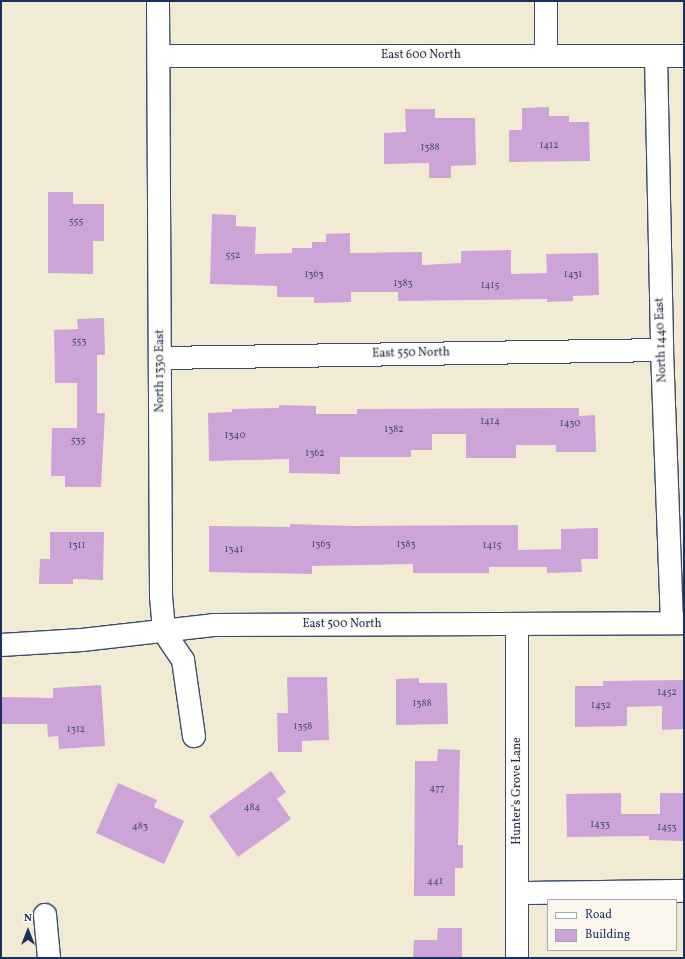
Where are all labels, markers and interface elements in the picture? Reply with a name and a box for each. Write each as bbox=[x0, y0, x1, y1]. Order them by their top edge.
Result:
street label: East 600 North bbox=[381, 49, 461, 63]
house number: 1412 bbox=[539, 140, 559, 152]
house number: 1388 bbox=[420, 142, 440, 154]
house number: 555 bbox=[69, 216, 83, 228]
house number: 552 bbox=[226, 250, 240, 262]
house number: 1363 bbox=[304, 269, 324, 281]
house number: 1431 bbox=[564, 269, 582, 281]
house number: 1383 bbox=[393, 278, 413, 290]
house number: 1415 bbox=[481, 280, 499, 292]
street label: North 1440 East bbox=[653, 297, 671, 383]
street label: North 1330 East bbox=[154, 330, 168, 412]
house number: 553 bbox=[72, 336, 86, 348]
street label: East 550 North bbox=[372, 346, 450, 362]
house number: 1414 bbox=[480, 416, 500, 428]
house number: 1430 bbox=[560, 418, 580, 430]
house number: 1382 bbox=[384, 424, 404, 436]
house number: 1340 bbox=[225, 430, 245, 442]
house number: 535 bbox=[71, 435, 85, 447]
house number: 1362 bbox=[305, 448, 325, 460]
house number: 1363 bbox=[311, 539, 331, 551]
house number: 1383 bbox=[396, 539, 416, 551]
house number: 1311 bbox=[69, 540, 85, 552]
house number: 1415 bbox=[483, 540, 501, 552]
house number: 1341 bbox=[225, 544, 243, 556]
street label: East 500 North bbox=[302, 618, 382, 632]
house number: 1452 bbox=[657, 687, 677, 699]
house number: 1388 bbox=[412, 698, 432, 710]
house number: 1432 bbox=[591, 700, 611, 712]
house number: 1358 bbox=[294, 721, 312, 733]
house number: 1312 bbox=[67, 724, 85, 736]
street label: Hunter's Grove Lane bbox=[511, 737, 525, 845]
house number: 477 bbox=[429, 783, 445, 795]
house number: 484 bbox=[244, 802, 260, 814]
house number: 1433 bbox=[590, 819, 610, 831]
house number: 483 bbox=[132, 821, 148, 833]
house number: 1453 bbox=[657, 822, 677, 834]
house number: 441 bbox=[427, 876, 443, 888]
legend bbox=[547, 899, 677, 951]
text: Road bbox=[585, 907, 612, 923]
north arrow bbox=[8, 911, 48, 951]
text: N bbox=[24, 911, 32, 926]
text: Building bbox=[585, 927, 630, 943]

